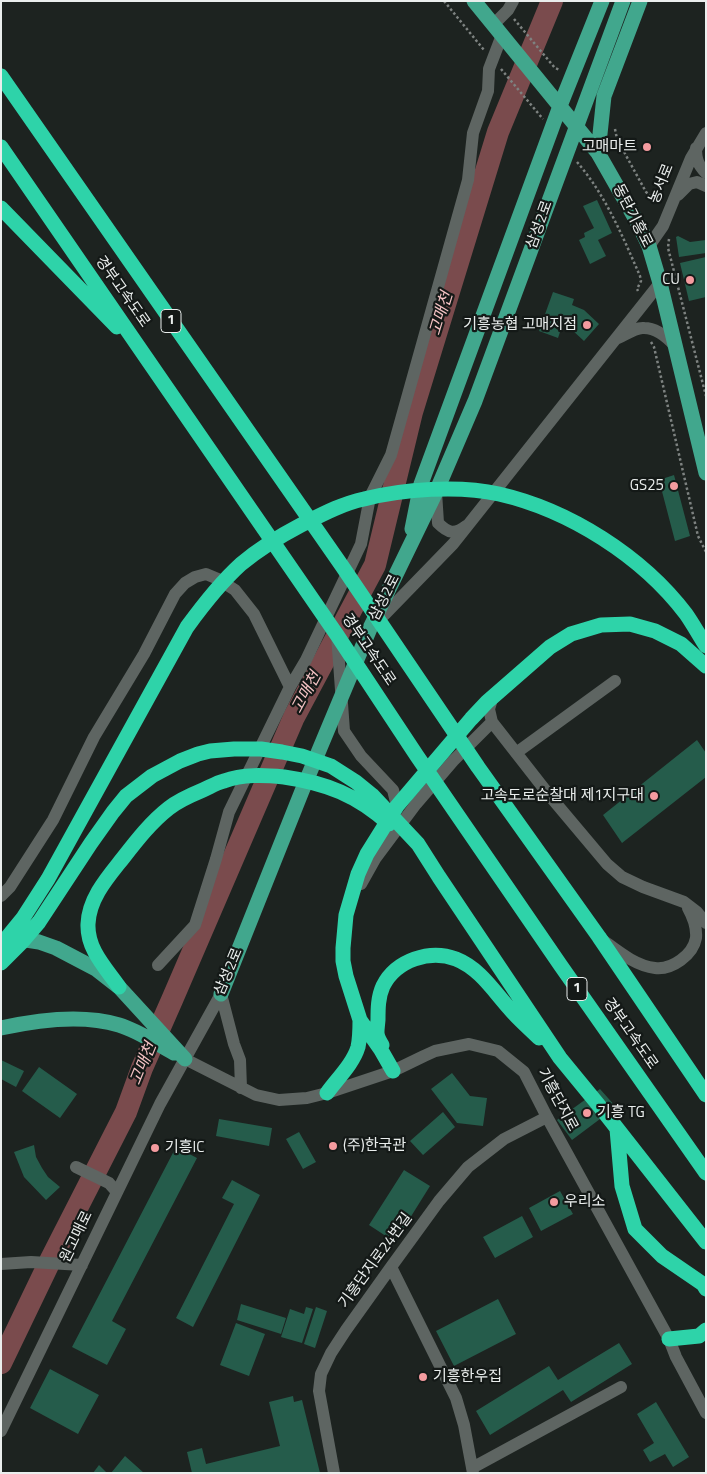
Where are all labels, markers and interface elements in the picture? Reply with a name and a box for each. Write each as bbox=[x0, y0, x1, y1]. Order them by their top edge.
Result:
place label: 고매마트 bbox=[582, 138, 637, 156]
marker: 고매마트 bbox=[641, 141, 653, 153]
street label: 농서로 bbox=[646, 161, 678, 207]
street label: 동탄기흥로 bbox=[608, 181, 656, 251]
street label: 삼성2로 bbox=[523, 199, 557, 251]
street label: 경부고속도로 bbox=[91, 253, 153, 331]
place label: CU bbox=[662, 271, 680, 289]
marker: CU bbox=[684, 274, 696, 286]
water label: 고매천 bbox=[426, 290, 458, 338]
road number: 1 bbox=[161, 310, 181, 332]
place label: 기흥농협 고매지점 bbox=[463, 316, 577, 334]
marker: 기흥농협 고매지점 bbox=[581, 319, 593, 331]
place label: GS25 bbox=[630, 477, 664, 495]
marker: GS25 bbox=[668, 480, 680, 492]
street label: 삼성2로 bbox=[366, 572, 404, 624]
street label: 경부고속도로 bbox=[337, 611, 399, 689]
water label: 고매천 bbox=[288, 669, 326, 717]
place label: 고속도로순찰대 제1지구대 bbox=[481, 787, 644, 805]
marker: 고속도로순찰대 제1지구대 bbox=[648, 790, 660, 802]
street label: 삼성2로 bbox=[211, 946, 247, 998]
road number: 1 bbox=[567, 978, 587, 1001]
street label: 경부고속도로 bbox=[599, 995, 661, 1073]
water label: 고매천 bbox=[127, 1040, 161, 1088]
street label: 기흥단지로 bbox=[533, 1065, 581, 1135]
place label: 기흥 TG bbox=[597, 1104, 645, 1122]
marker: 기흥 TG bbox=[581, 1107, 593, 1119]
place label: (주)한국관 bbox=[343, 1137, 406, 1155]
place label: 기흥IC bbox=[165, 1139, 204, 1157]
marker: (주)한국관 bbox=[327, 1140, 339, 1152]
marker: 기흥IC bbox=[149, 1142, 161, 1154]
place label: 우리소 bbox=[564, 1193, 605, 1211]
marker: 우리소 bbox=[548, 1196, 560, 1208]
street label: 원고매로 bbox=[57, 1208, 97, 1266]
street label: 기흥단지로24번길 bbox=[335, 1210, 417, 1312]
place label: 기흥한우집 bbox=[433, 1368, 502, 1386]
marker: 기흥한우집 bbox=[417, 1371, 429, 1383]

